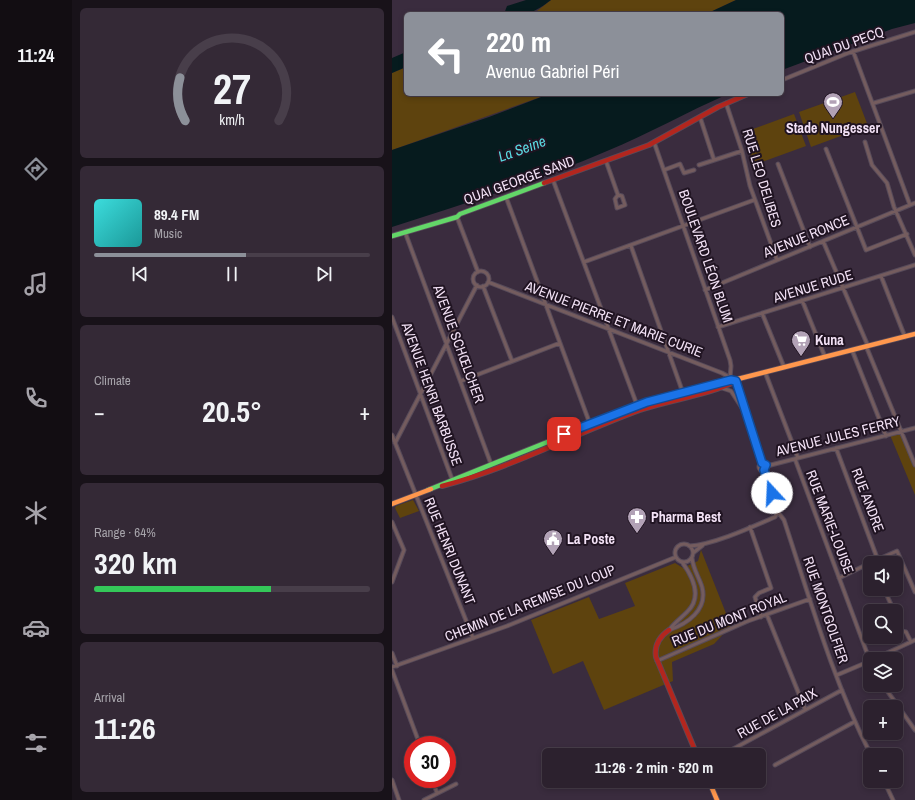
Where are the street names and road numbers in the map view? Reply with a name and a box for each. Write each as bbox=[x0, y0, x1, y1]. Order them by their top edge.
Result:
street label: QUAI DU PECQ bbox=[802, 22, 886, 68]
street label: RUE LEO DELIBES bbox=[738, 127, 786, 230]
street label: QUAI GEORGE SAND bbox=[461, 152, 577, 208]
street label: BOULEVARD LÉON BLUM bbox=[675, 187, 737, 325]
street label: AVENUE RONCE bbox=[760, 211, 852, 262]
street label: AVENUE RUDE bbox=[770, 265, 855, 307]
street label: AVENUE PIERRE ET MARIE CURIE bbox=[522, 276, 705, 361]
street label: AVENUE SCHŒLCHER bbox=[429, 282, 489, 405]
street label: AVENUE HENRI BARBUSSE bbox=[397, 319, 466, 468]
street label: AVENUE JULES FERRY bbox=[773, 412, 902, 460]
street label: RUE ANDRE bbox=[848, 466, 888, 534]
street label: RUE MARIE-LOUISE bbox=[802, 468, 858, 576]
street label: RUE HENRI DUNANT bbox=[420, 495, 480, 607]
street label: RUE MONTGOLFIER bbox=[799, 554, 853, 666]
street label: CHEMIN DE LA REMISE DU LOUP bbox=[442, 560, 618, 646]
street label: RUE DU MONT ROYAL bbox=[669, 588, 790, 650]
street label: RUE DE LA PAIX bbox=[734, 684, 820, 742]

